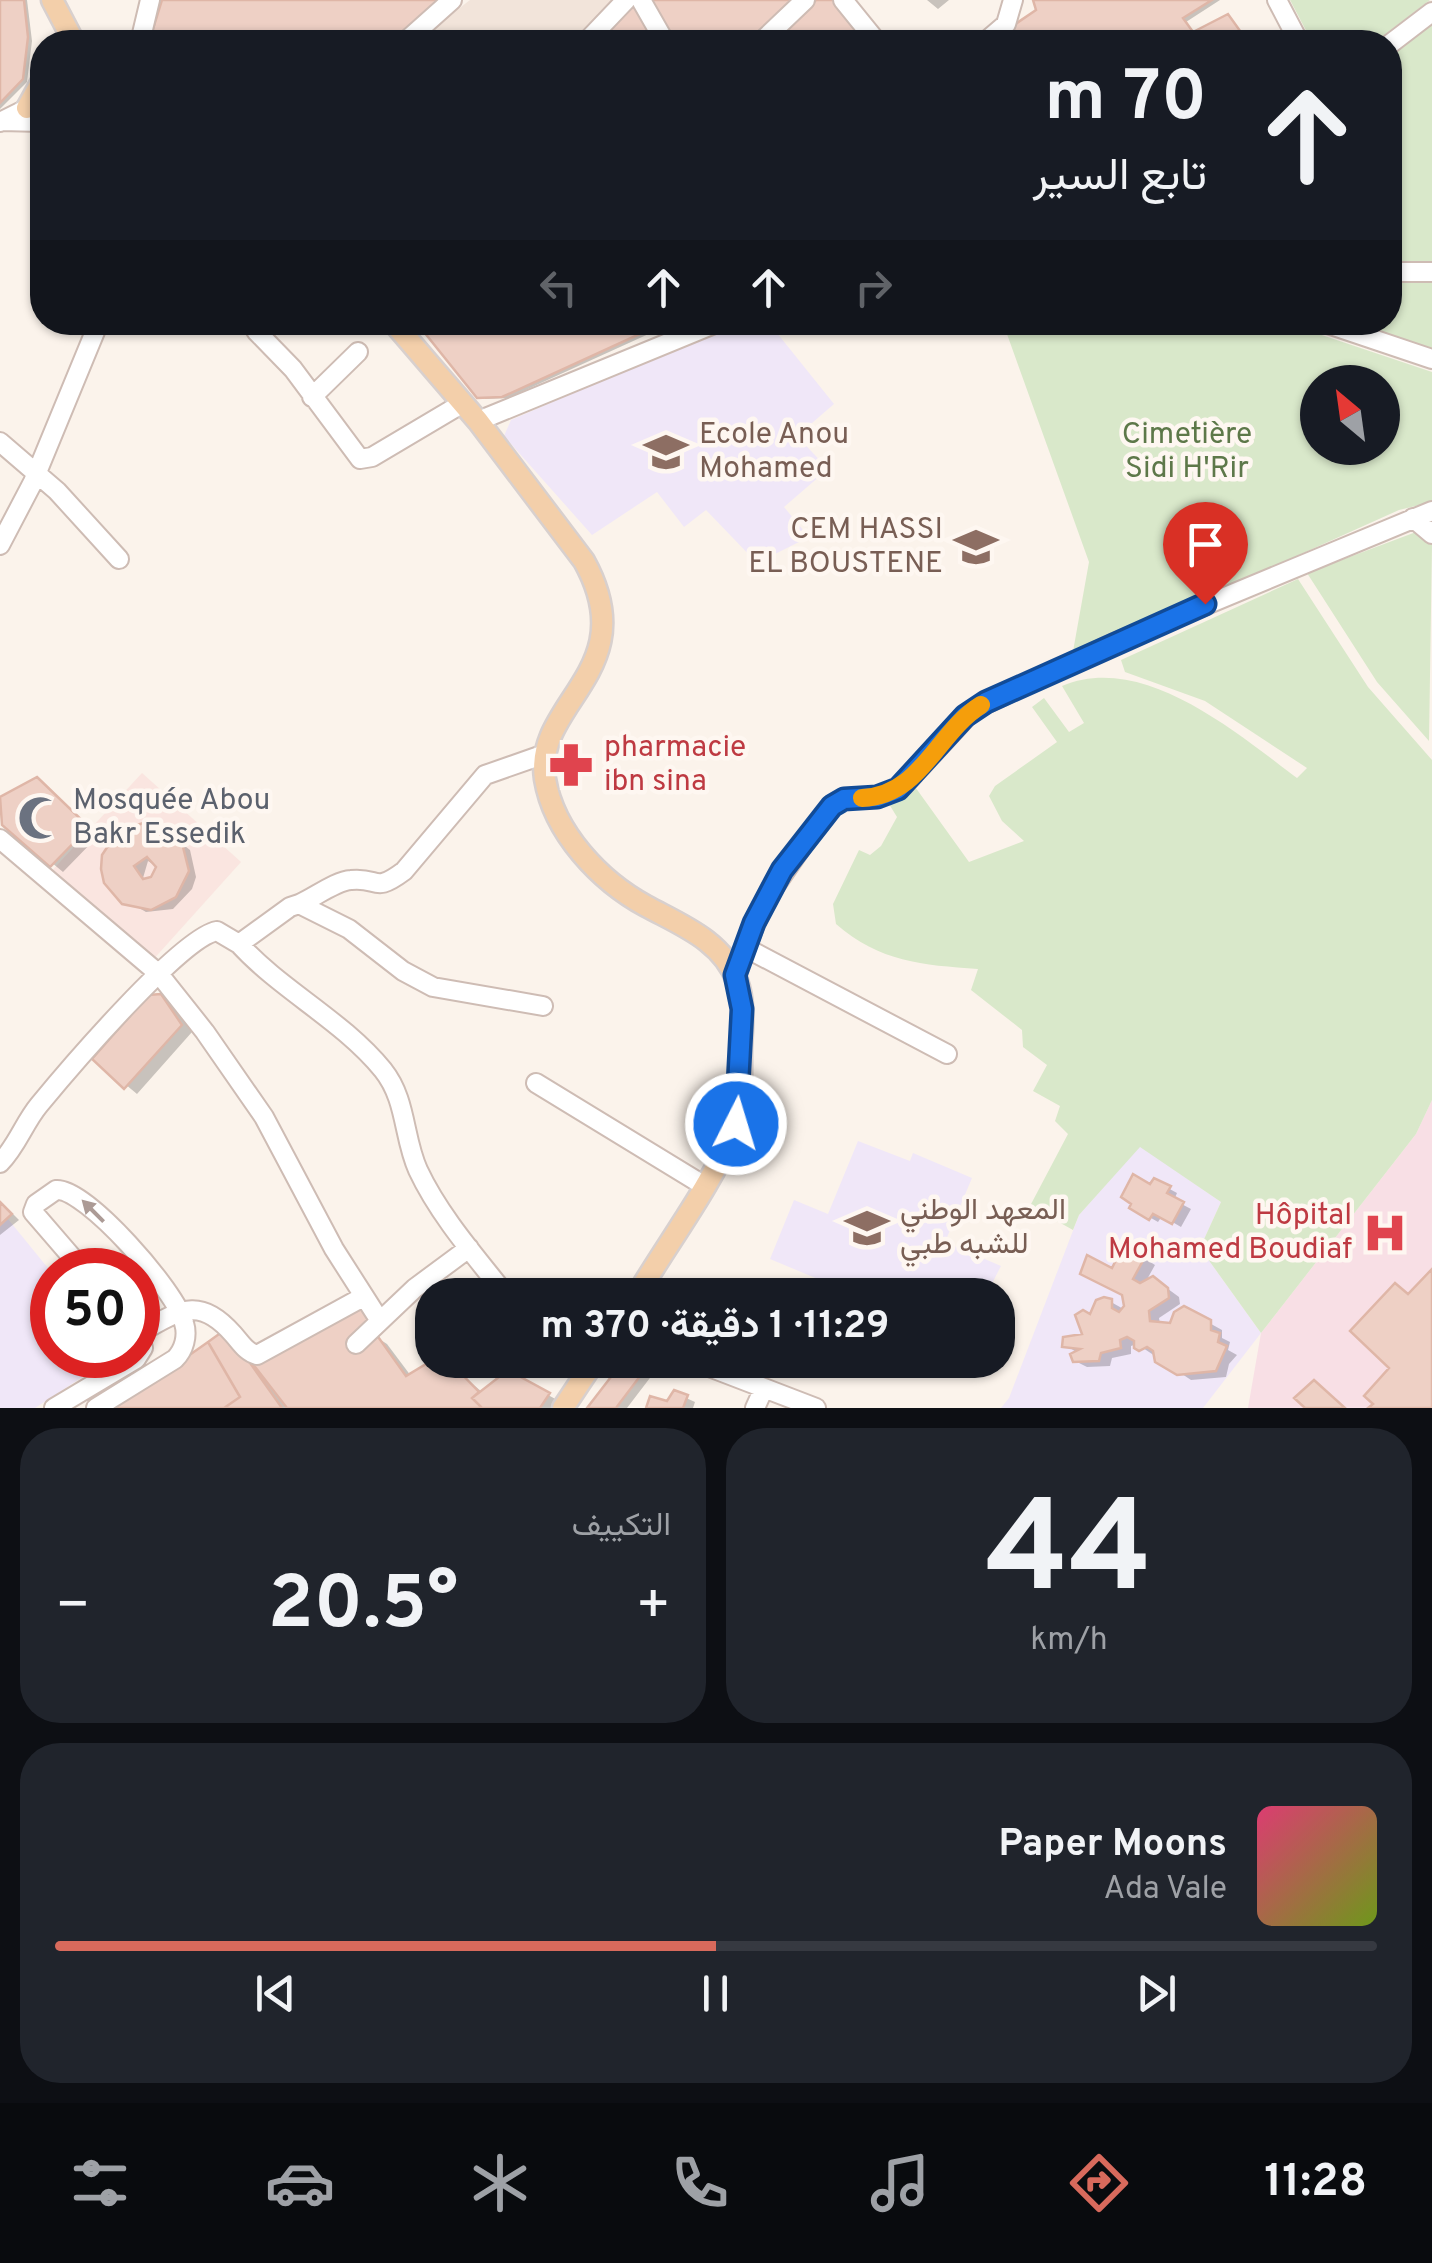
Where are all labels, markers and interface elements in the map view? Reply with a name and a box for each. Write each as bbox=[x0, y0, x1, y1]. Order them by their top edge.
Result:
text: 70 m bbox=[1044, 56, 1207, 145]
icon: ahead bbox=[1242, 70, 1372, 200]
text: تابع السير bbox=[1033, 149, 1207, 206]
icon: left bbox=[531, 260, 586, 315]
icon: ahead bbox=[636, 260, 691, 315]
icon: ahead bbox=[741, 260, 796, 315]
icon: right bbox=[846, 260, 901, 315]
north arrow bbox=[1300, 365, 1400, 465]
map controls bbox=[1300, 365, 1400, 465]
place label: Ecole Anou Mohamed bbox=[699, 417, 849, 488]
park label: Cimetière Sidi H'Rir bbox=[1122, 417, 1252, 488]
school or university icon: Ecole Anou Mohamed bbox=[642, 428, 690, 476]
pin bbox=[1163, 502, 1248, 605]
place label: CEM HASSI EL BOUSTENE bbox=[748, 512, 943, 583]
icon: arrive bbox=[1178, 517, 1233, 572]
school or university icon: CEM HASSI EL BOUSTENE bbox=[952, 523, 1000, 571]
place label: pharmacie ibn sina bbox=[604, 730, 746, 801]
pharmacy icon: pharmacie ibn sina bbox=[547, 741, 595, 789]
place label: Mosquée Abou Bakr Essedik bbox=[73, 783, 271, 854]
mosque icon: Mosquée Abou Bakr Essedik bbox=[16, 794, 64, 842]
position arrow bbox=[684, 1072, 788, 1176]
place label: المعهد الوطني للشبه طبي bbox=[900, 1193, 1066, 1267]
place label: Hôpital Mohamed Boudiaf bbox=[1108, 1198, 1352, 1269]
one-way arrow bbox=[82, 1200, 106, 1224]
school or university icon: المعهد الوطني للشبه طبي bbox=[843, 1204, 891, 1252]
hospital icon: Hôpital Mohamed Boudiaf bbox=[1361, 1209, 1409, 1257]
speed limit sign: 50 bbox=[30, 1248, 160, 1378]
text: 11:29 · 1 دقيقة · 370 m bbox=[541, 1303, 889, 1352]
text: 44 bbox=[985, 1473, 1153, 1638]
text: التكييف bbox=[572, 1507, 671, 1547]
text: 20.5° bbox=[268, 1560, 458, 1655]
text: − bbox=[55, 1573, 90, 1643]
text: + bbox=[636, 1573, 671, 1643]
text: km/h bbox=[1030, 1621, 1108, 1661]
text: Paper Moons bbox=[999, 1821, 1227, 1870]
text: Ada Vale bbox=[1103, 1870, 1227, 1910]
icon: previous bbox=[248, 1966, 303, 2021]
icon: pause bbox=[688, 1966, 743, 2021]
icon: next bbox=[1129, 1966, 1184, 2021]
icon: filters bbox=[65, 2148, 135, 2218]
icon: car bbox=[265, 2148, 335, 2218]
icon: climate bbox=[465, 2148, 535, 2218]
icon: phone bbox=[665, 2148, 735, 2218]
icon: music bbox=[865, 2148, 935, 2218]
icon: directions bbox=[1064, 2148, 1134, 2218]
text: 11:28 bbox=[1264, 2155, 1367, 2212]

